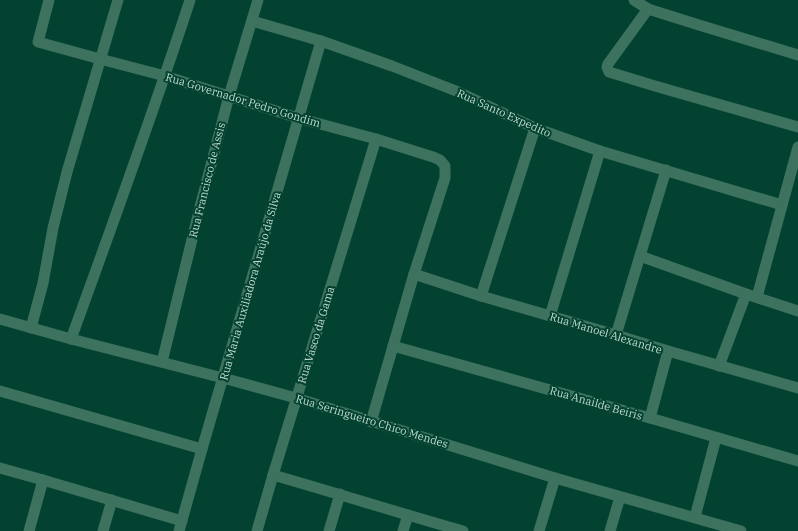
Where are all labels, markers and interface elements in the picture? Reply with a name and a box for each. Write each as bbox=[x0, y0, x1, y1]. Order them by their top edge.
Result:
street label: Rua Governador Pedro Gondim bbox=[164, 70, 323, 130]
street label: Rua Santo Expedito bbox=[455, 86, 553, 140]
street label: Rua Francisco de Assis bbox=[186, 121, 228, 239]
street label: Rua Maria Auxiliadora Araújo da Silva bbox=[216, 190, 284, 382]
street label: Rua Vasco da Gama bbox=[295, 285, 337, 385]
street label: Rua Manoel Alexandre bbox=[548, 309, 664, 357]
street label: Rua Anailde Beiris bbox=[548, 383, 644, 423]
street label: Rua Seringueiro Chico Mendes bbox=[294, 391, 450, 451]

